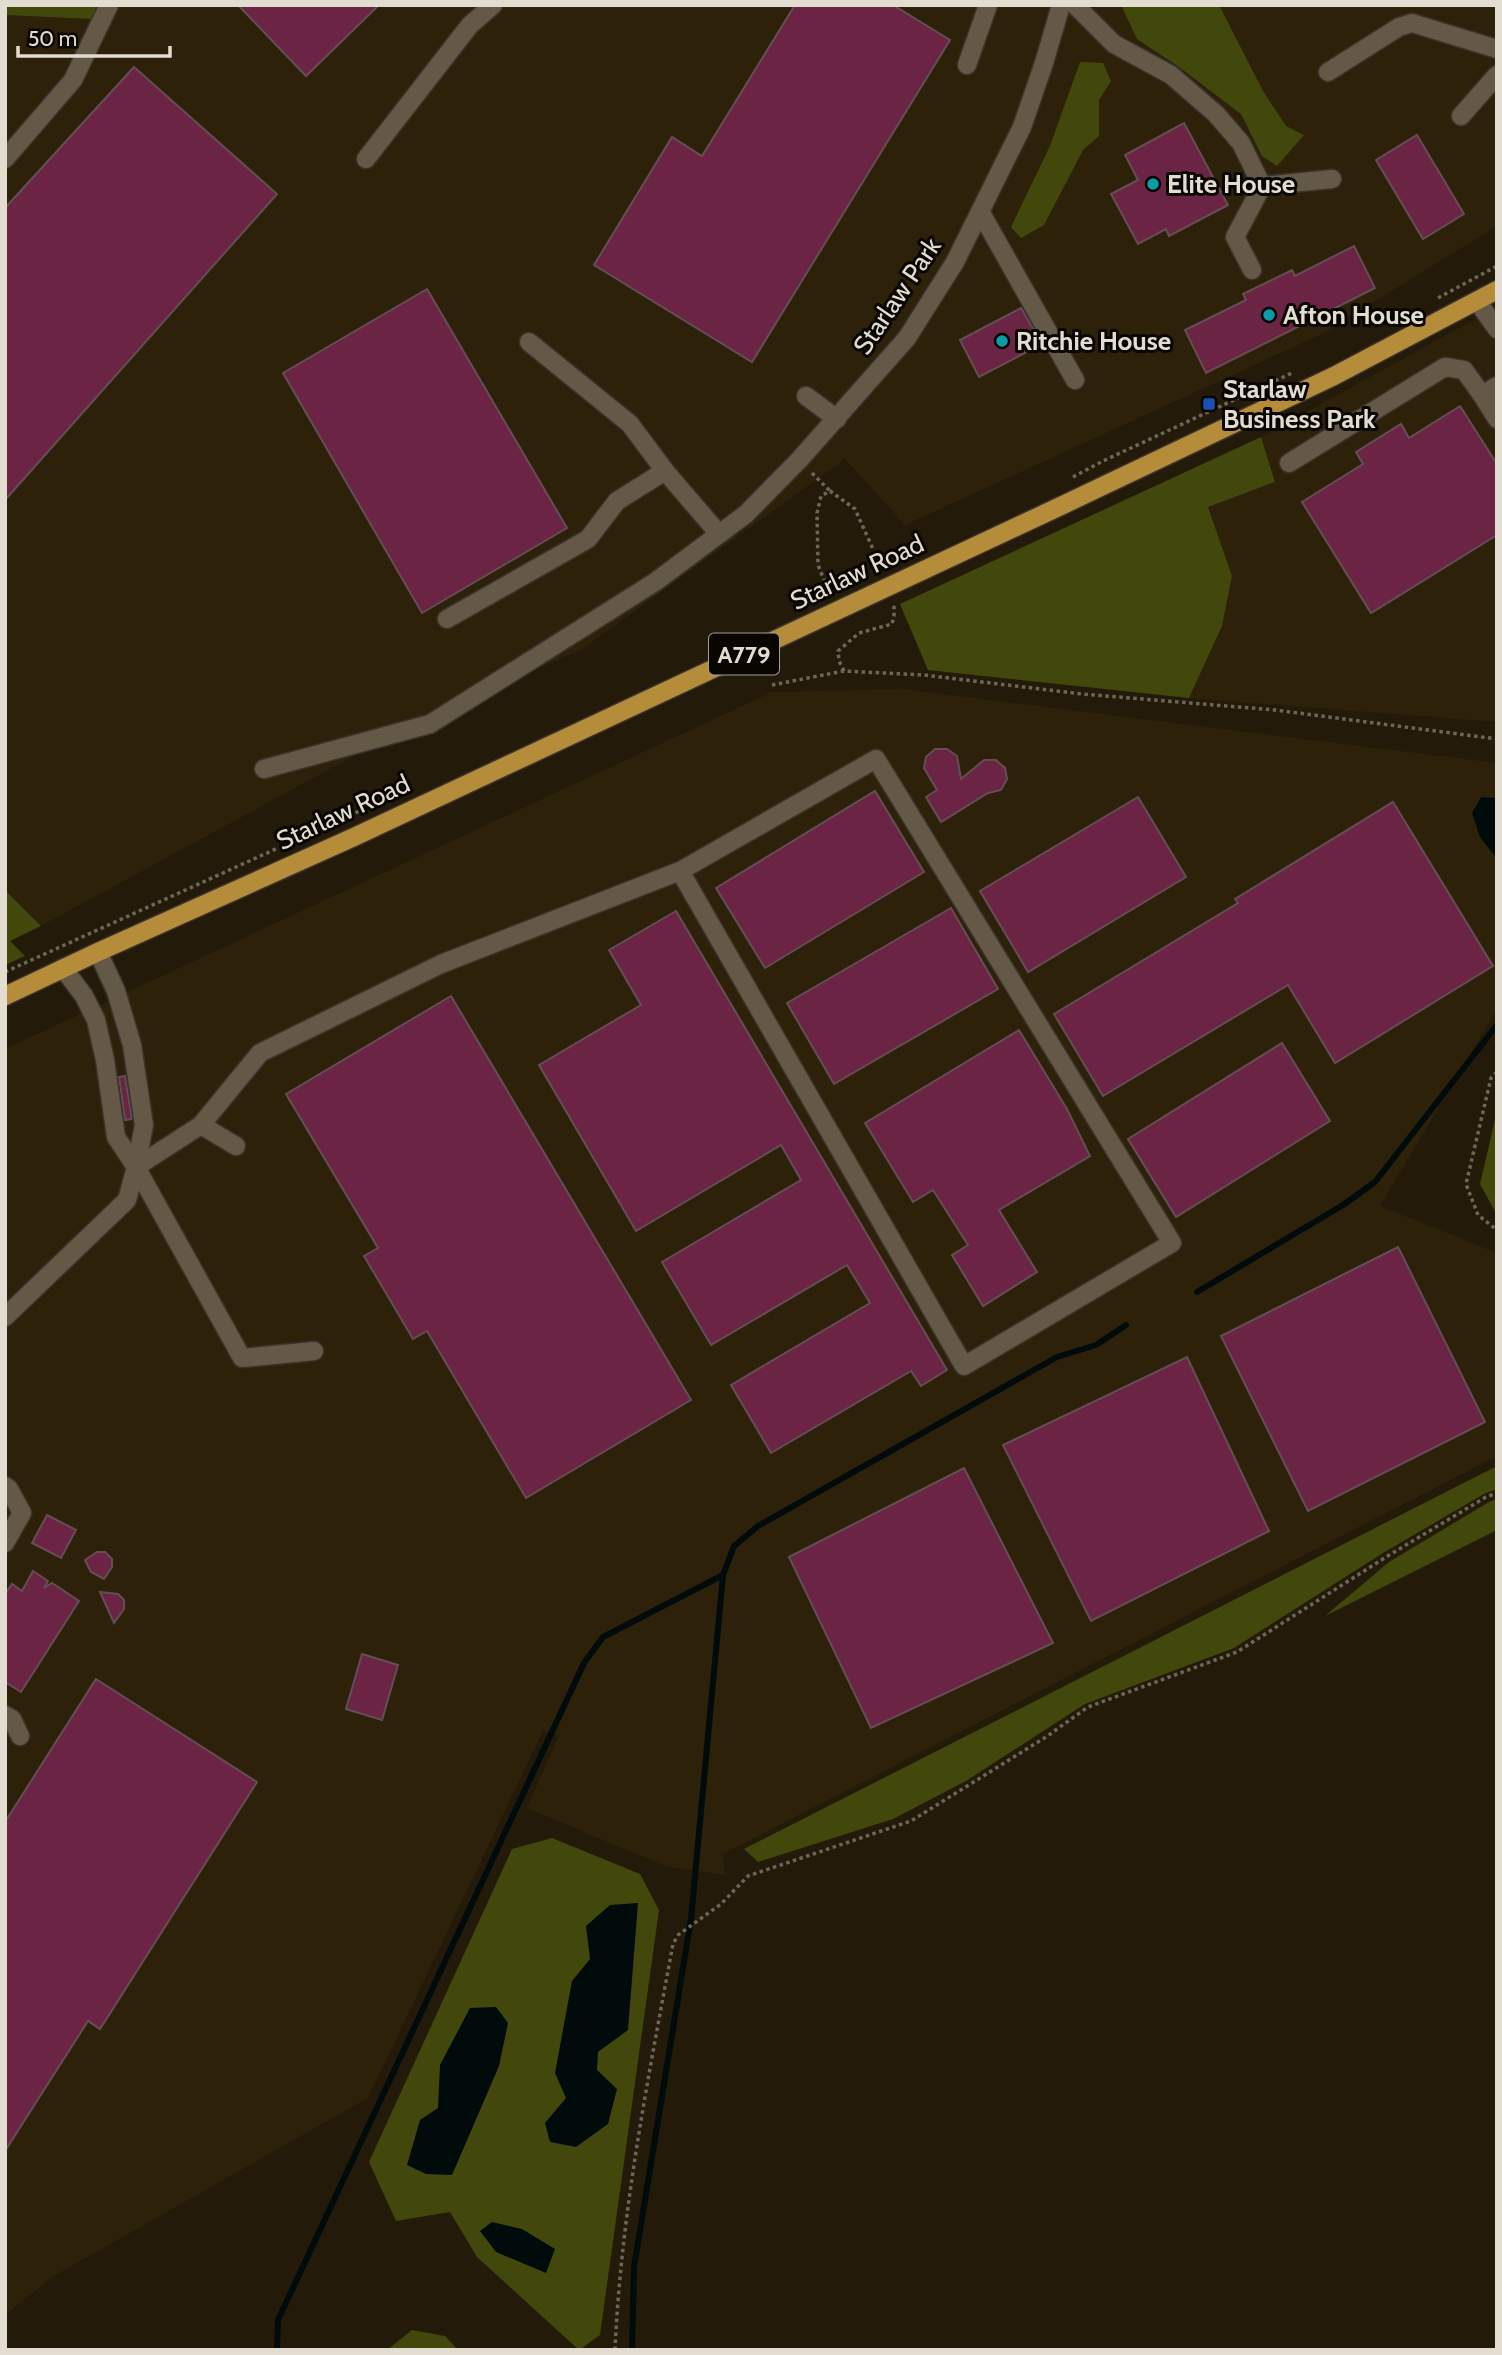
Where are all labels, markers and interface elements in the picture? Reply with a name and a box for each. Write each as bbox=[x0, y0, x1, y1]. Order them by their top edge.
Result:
scale bar bbox=[18, 14, 170, 58]
text: 50 m bbox=[28, 26, 77, 51]
place label: Elite House bbox=[1167, 168, 1295, 200]
marker: Elite House bbox=[1145, 176, 1161, 192]
street label: Starlaw Park bbox=[846, 231, 948, 361]
place label: Afton House bbox=[1283, 299, 1424, 331]
marker: Afton House bbox=[1261, 307, 1277, 323]
place label: Ritchie House bbox=[1016, 325, 1171, 357]
marker: Ritchie House bbox=[994, 333, 1010, 349]
place label: Starlaw Business Park bbox=[1223, 373, 1376, 435]
marker: Starlaw Business Park bbox=[1201, 396, 1217, 412]
street label: Starlaw Road bbox=[785, 527, 929, 617]
road number: A779 bbox=[709, 634, 779, 674]
street label: Starlaw Road bbox=[271, 767, 415, 857]

